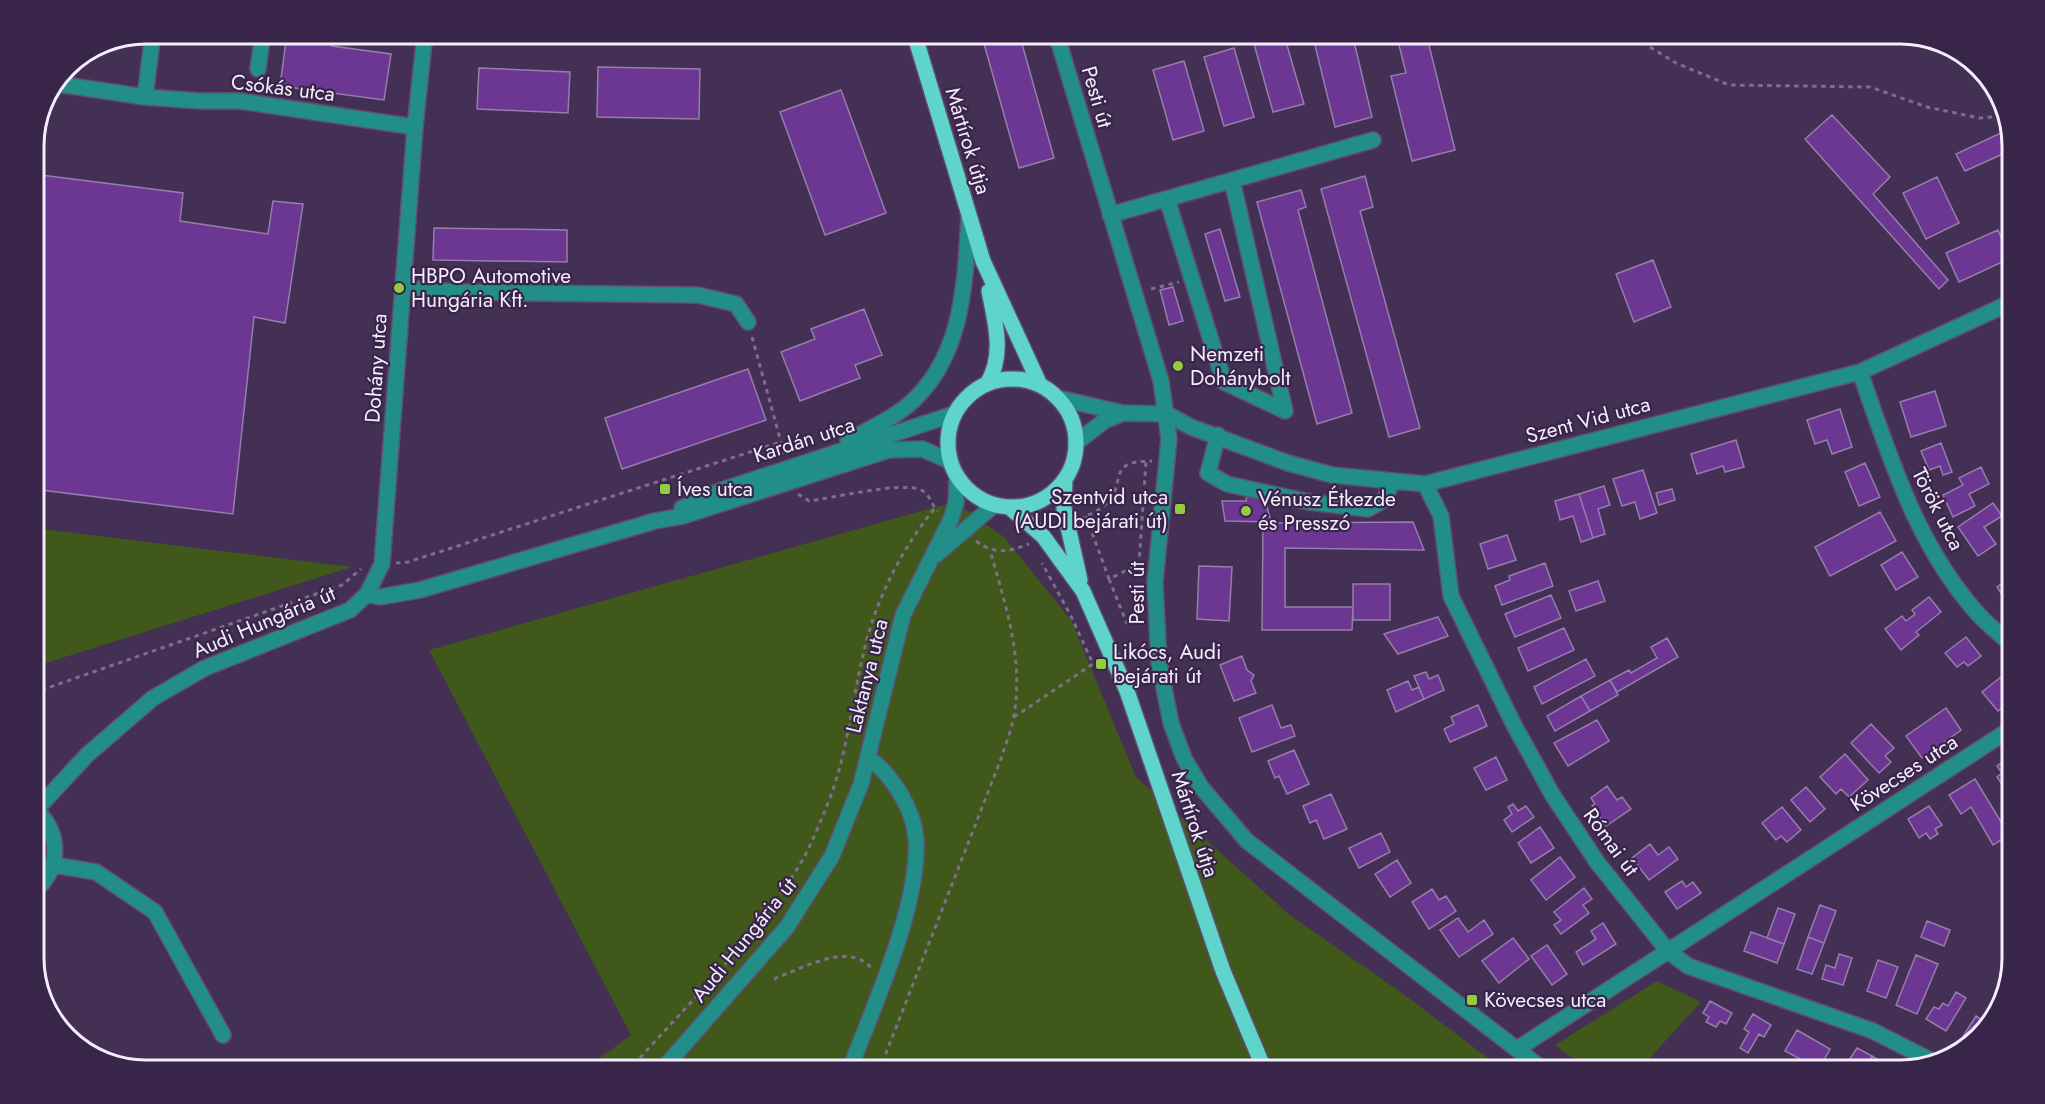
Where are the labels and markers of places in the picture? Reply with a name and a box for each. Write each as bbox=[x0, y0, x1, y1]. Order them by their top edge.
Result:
place label: HBPO Automotive Hungária Kft. bbox=[411, 261, 571, 315]
marker: HBPO Automotive Hungária Kft. bbox=[392, 281, 406, 295]
place label: Nemzeti Dohánybolt bbox=[1190, 339, 1290, 393]
marker: Nemzeti Dohánybolt bbox=[1171, 359, 1185, 373]
place label: Íves utca bbox=[677, 474, 753, 504]
marker: Íves utca bbox=[658, 482, 672, 496]
place label: Szentvid utca (AUDI bejárati út) bbox=[1014, 482, 1168, 536]
place label: Vénusz Étkezde és Presszó bbox=[1258, 484, 1396, 538]
marker: Szentvid utca (AUDI bejárati út) bbox=[1173, 502, 1187, 516]
marker: Vénusz Étkezde és Presszó bbox=[1239, 504, 1253, 518]
place label: Likócs, Audi bejárati út bbox=[1113, 637, 1221, 691]
marker: Likócs, Audi bejárati út bbox=[1094, 657, 1108, 671]
place label: Kövecses utca bbox=[1484, 985, 1606, 1015]
marker: Kövecses utca bbox=[1465, 993, 1479, 1007]

